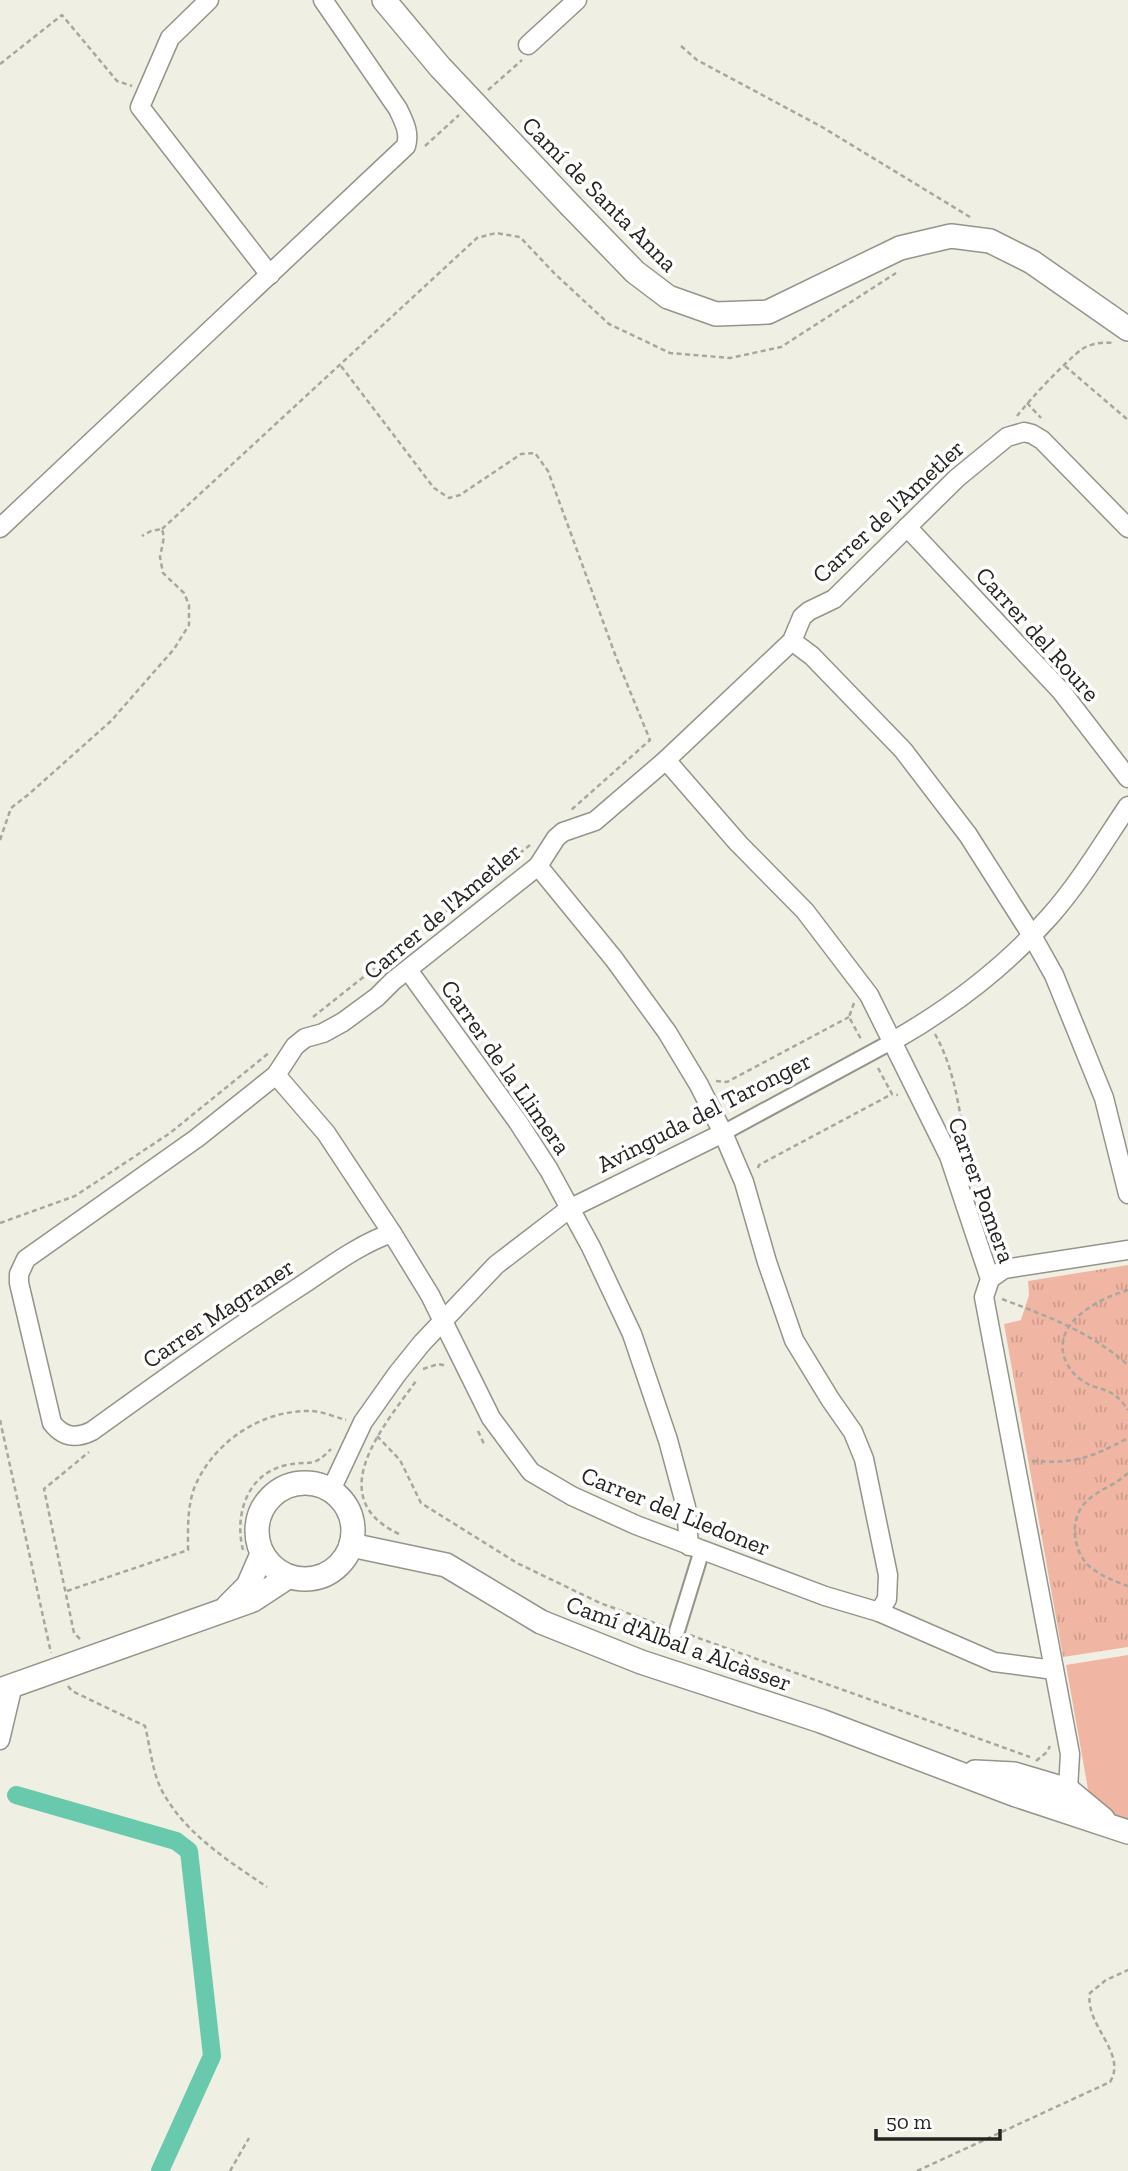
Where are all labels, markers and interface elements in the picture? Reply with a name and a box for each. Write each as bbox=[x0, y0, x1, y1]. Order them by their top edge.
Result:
street label: Camí de Santa Anna bbox=[516, 110, 684, 278]
street label: Carrer de l'Ametler bbox=[806, 433, 970, 589]
street label: Carrer del Roure bbox=[970, 561, 1106, 707]
street label: Carrer de l'Ametler bbox=[357, 837, 527, 985]
street label: Carrer de la Llimera bbox=[435, 974, 577, 1160]
street label: Avinguda del Taronger bbox=[592, 1045, 816, 1179]
street label: Carrer Pomera bbox=[942, 1113, 1022, 1267]
street label: Carrer Magraner bbox=[137, 1252, 299, 1374]
street label: Carrer del Lledoner bbox=[577, 1460, 775, 1562]
street label: Camí d'Albal a Alcàsser bbox=[562, 1589, 796, 1697]
scale bar bbox=[876, 2098, 1000, 2142]
text: 50 m bbox=[886, 2109, 932, 2134]

